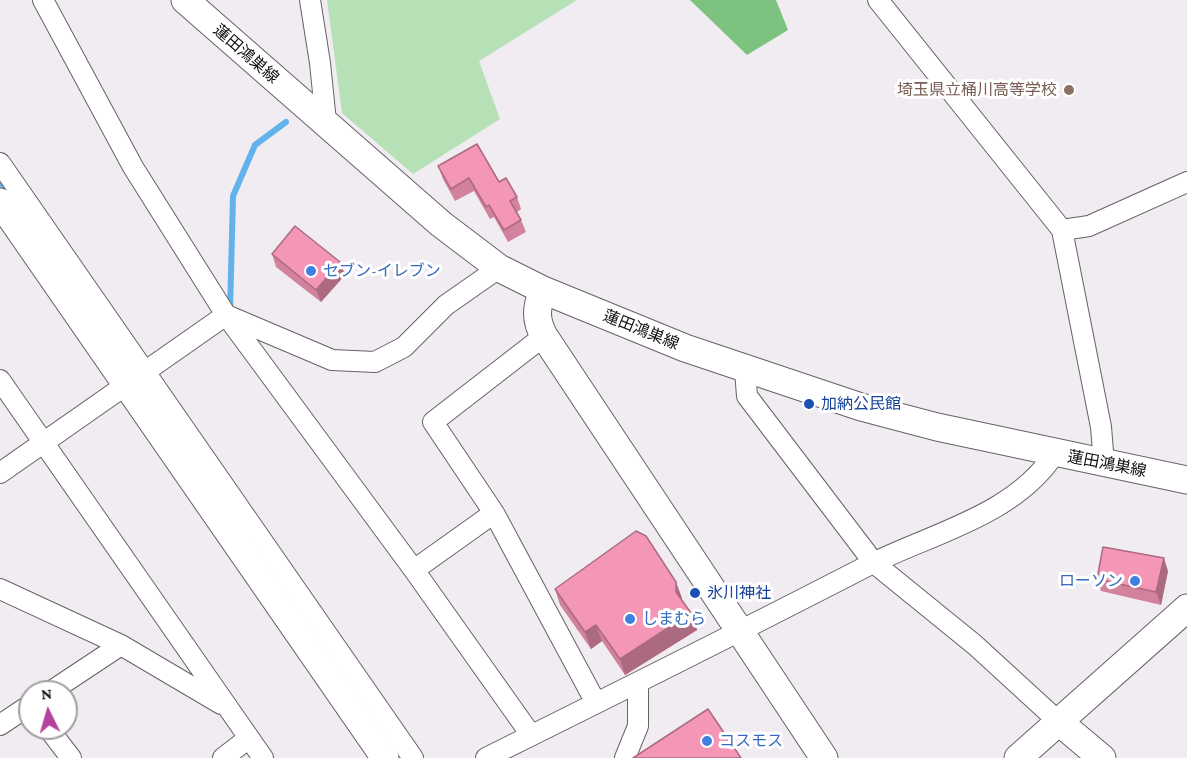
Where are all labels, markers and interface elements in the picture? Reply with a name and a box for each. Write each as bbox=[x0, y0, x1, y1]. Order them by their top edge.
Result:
street label: 蓮田鴻巣線 bbox=[210, 21, 282, 87]
place label: 埼玉県立桶川高等学校 bbox=[897, 80, 1057, 100]
marker: 埼玉県立桶川高等学校 bbox=[1062, 83, 1076, 97]
place label: セブン-イレブン bbox=[323, 261, 441, 281]
marker: セブン-イレブン bbox=[304, 264, 318, 278]
street label: 蓮田鴻巣線 bbox=[600, 306, 682, 354]
place label: 加納公民館 bbox=[821, 394, 901, 414]
marker: 加納公民館 bbox=[802, 397, 816, 411]
street label: 蓮田鴻巣線 bbox=[1066, 447, 1148, 481]
place label: ローソン bbox=[1059, 571, 1123, 591]
marker: ローソン bbox=[1128, 574, 1142, 588]
place label: 氷川神社 bbox=[707, 583, 771, 603]
marker: 氷川神社 bbox=[688, 586, 702, 600]
place label: しまむら bbox=[642, 609, 706, 629]
marker: しまむら bbox=[623, 612, 637, 626]
north arrow bbox=[18, 680, 78, 740]
text: N bbox=[40, 685, 53, 703]
place label: コスモス bbox=[719, 731, 783, 751]
marker: コスモス bbox=[700, 734, 714, 748]

